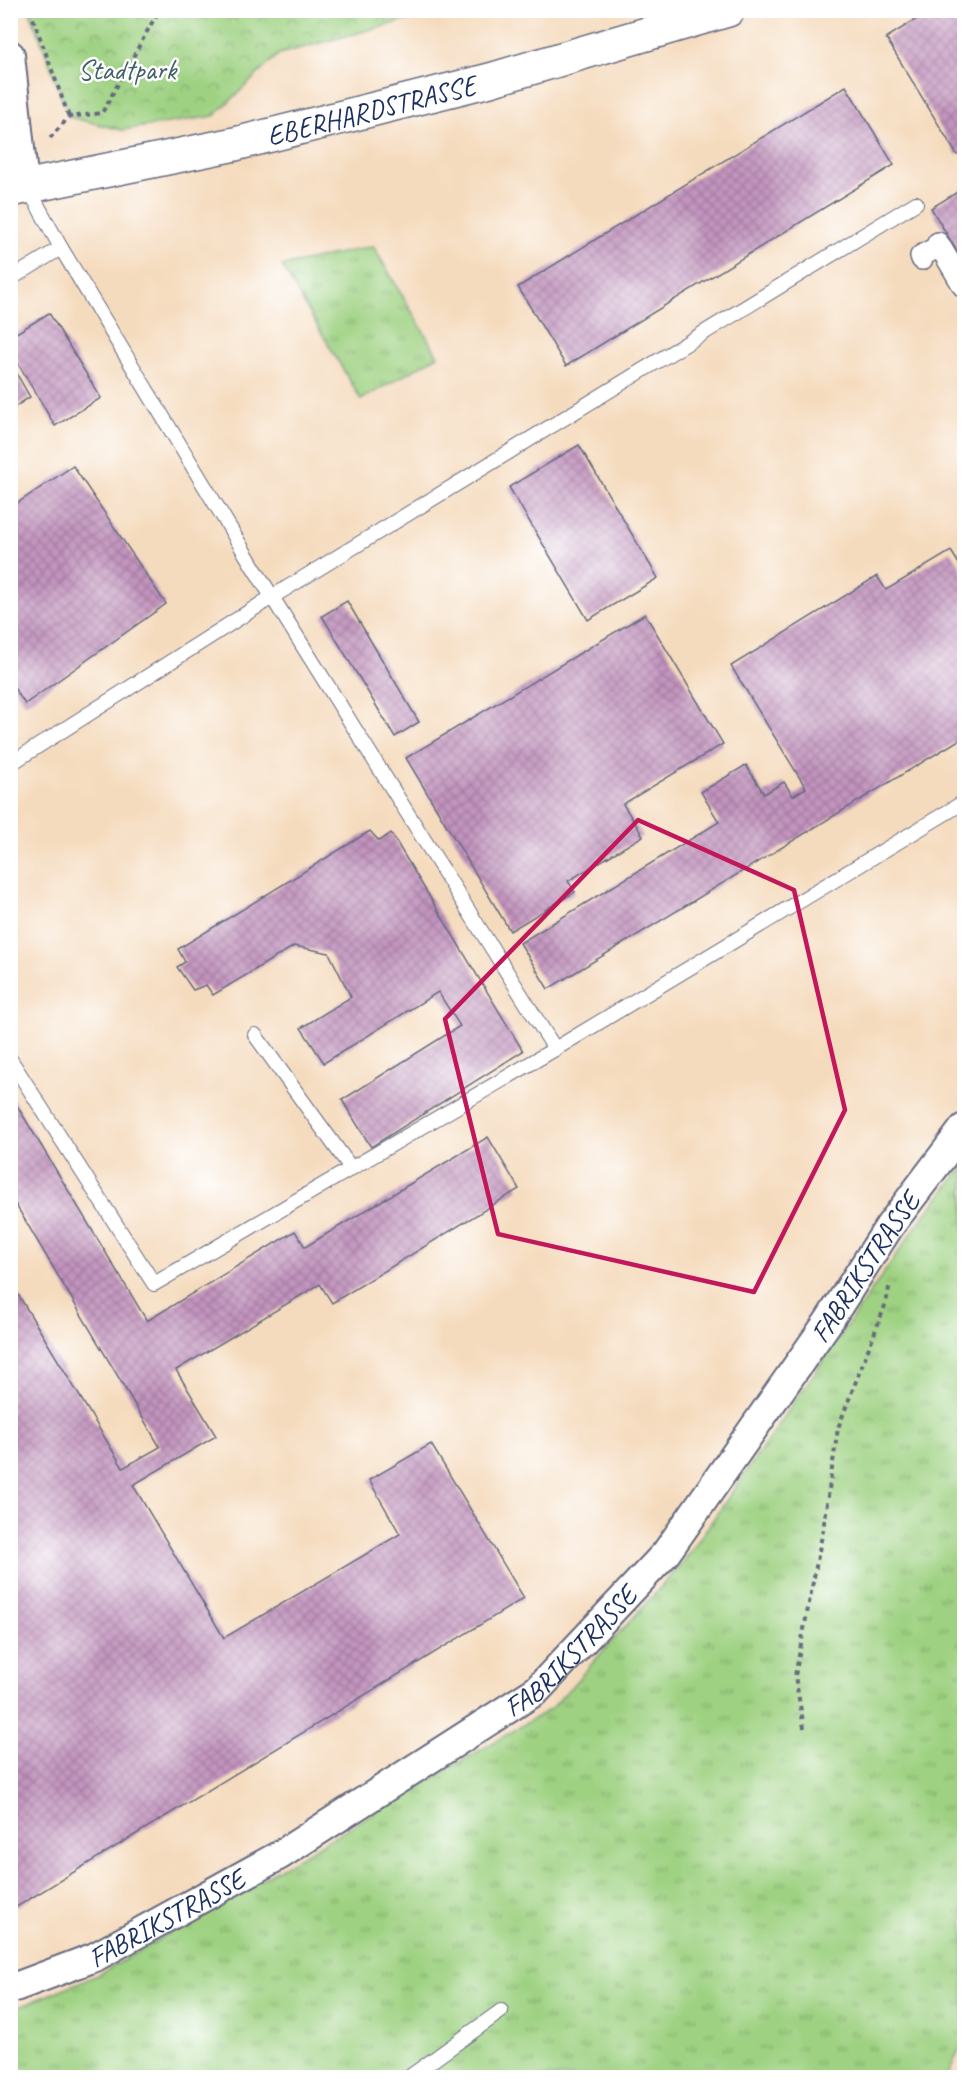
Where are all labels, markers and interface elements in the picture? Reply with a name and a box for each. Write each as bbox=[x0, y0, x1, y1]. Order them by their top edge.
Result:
park label: Stadtpark bbox=[78, 52, 178, 87]
street label: EBERHARDSTRASSE bbox=[263, 66, 483, 153]
street label: FABRIKSTRASSE bbox=[802, 1182, 929, 1349]
street label: FABRIKSTRASSE bbox=[498, 1576, 646, 1725]
street label: FABRIKSTRASSE bbox=[82, 1860, 253, 1975]

